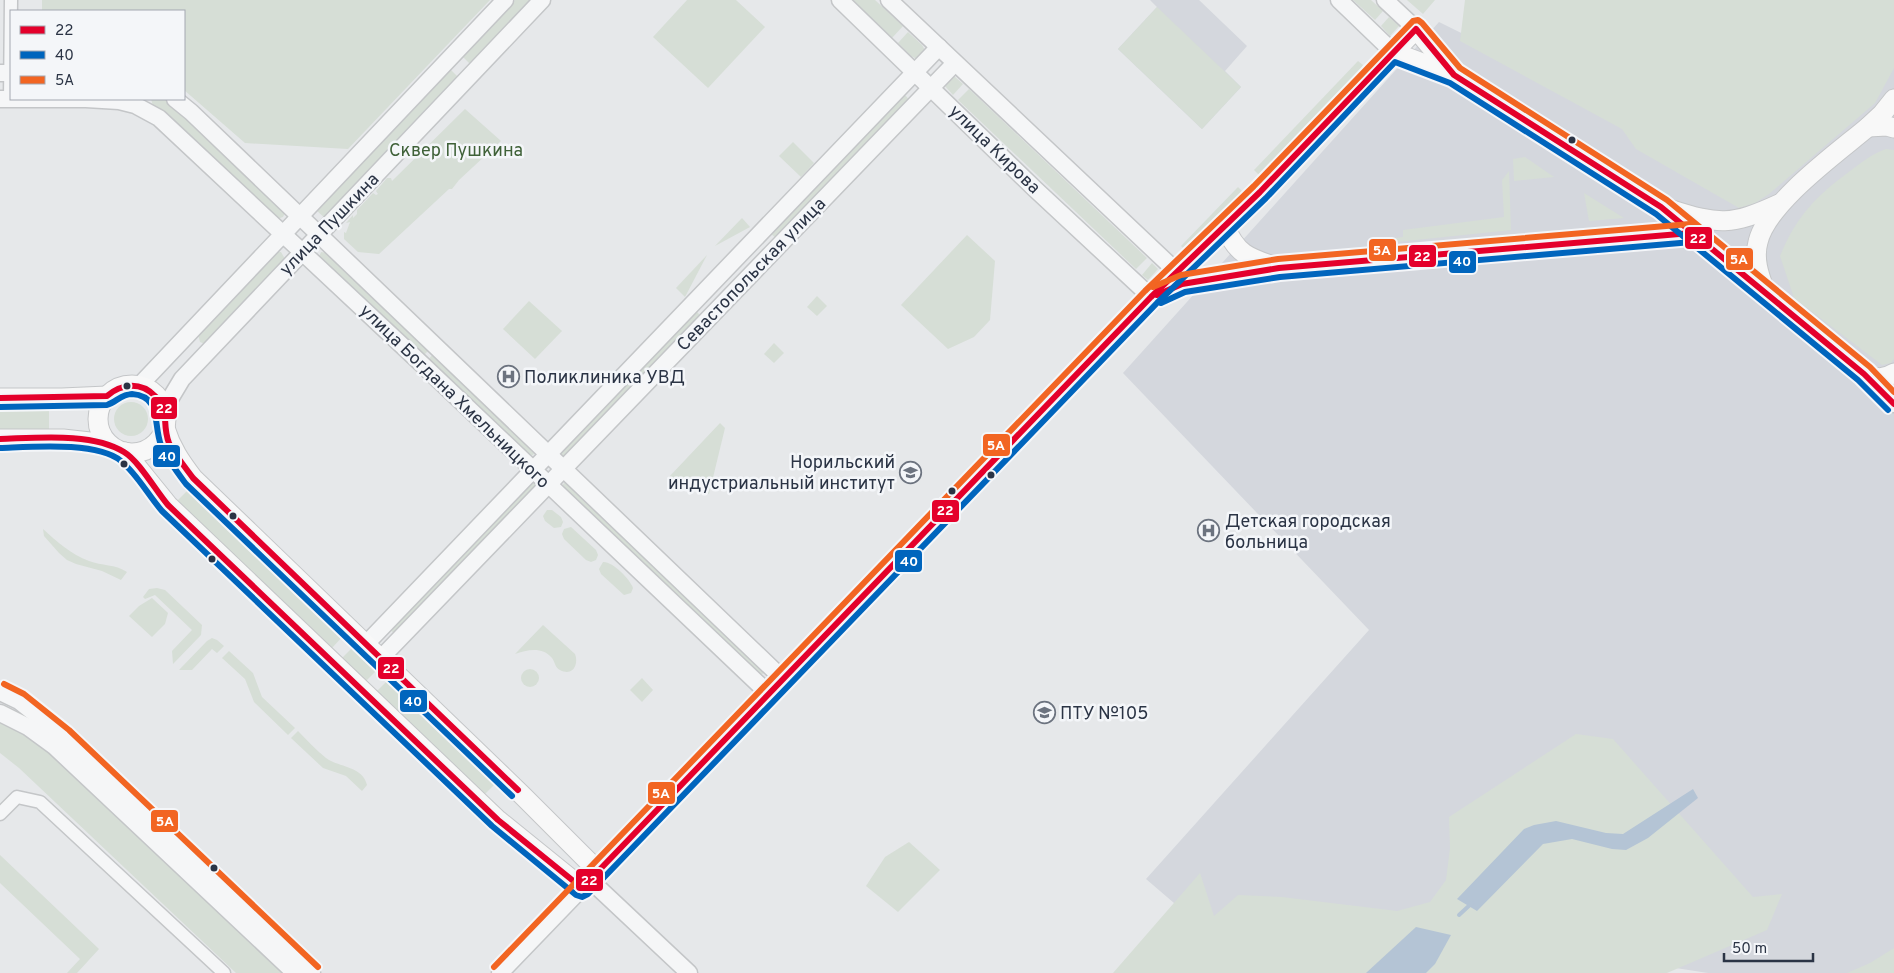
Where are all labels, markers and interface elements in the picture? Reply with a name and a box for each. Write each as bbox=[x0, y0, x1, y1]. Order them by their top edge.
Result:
legend bbox=[10, 10, 185, 100]
text: 22 bbox=[55, 22, 73, 41]
text: 40 bbox=[55, 47, 74, 66]
text: 5А bbox=[55, 72, 74, 91]
street label: улица Кирова bbox=[943, 101, 1045, 200]
unlabelled marker bbox=[1567, 135, 1577, 145]
park label: Сквер Пушкина bbox=[389, 140, 523, 163]
street label: улица Пушкина bbox=[275, 169, 385, 281]
street label: Севастопольская улица bbox=[673, 193, 832, 357]
line badge: 22 bbox=[1684, 226, 1713, 250]
text: 22 bbox=[1689, 231, 1707, 248]
line badge: 5А bbox=[1368, 238, 1397, 262]
text: 5А bbox=[1373, 243, 1391, 260]
line badge: 22 bbox=[1408, 244, 1437, 268]
line badge: 5А bbox=[1725, 247, 1754, 271]
text: 22 bbox=[1413, 249, 1431, 266]
line badge: 40 bbox=[1448, 250, 1477, 274]
text: 5А bbox=[1730, 252, 1748, 269]
text: 40 bbox=[1453, 254, 1471, 271]
street label: улица Богдана Хмельницкого bbox=[354, 300, 554, 494]
hospital icon: Поликлиника УВД bbox=[496, 365, 520, 389]
place label: Поликлиника УВД bbox=[524, 367, 685, 390]
unlabelled marker bbox=[122, 381, 132, 391]
line badge: 22 bbox=[150, 396, 178, 420]
text: 22 bbox=[155, 401, 173, 418]
line badge: 5А bbox=[982, 433, 1011, 457]
text: 5А bbox=[987, 438, 1005, 455]
line badge: 40 bbox=[152, 444, 181, 468]
text: 40 bbox=[158, 449, 176, 466]
place label: Норильский индустриальный институт bbox=[668, 452, 895, 496]
unlabelled marker bbox=[119, 459, 129, 469]
school or university icon: Норильский индустриальный институт bbox=[899, 460, 923, 484]
unlabelled marker bbox=[986, 470, 996, 480]
unlabelled marker bbox=[947, 486, 957, 496]
line badge: 22 bbox=[931, 499, 960, 523]
text: 22 bbox=[936, 503, 954, 520]
unlabelled marker bbox=[228, 511, 238, 521]
place label: Детская городская больница bbox=[1225, 511, 1391, 555]
hospital icon: Детская городская больница bbox=[1197, 519, 1221, 543]
line badge: 40 bbox=[894, 549, 923, 573]
unlabelled marker bbox=[207, 554, 217, 564]
text: 40 bbox=[900, 554, 918, 571]
line badge: 22 bbox=[377, 656, 405, 680]
text: 22 bbox=[382, 661, 400, 678]
line badge: 40 bbox=[399, 689, 428, 713]
text: 40 bbox=[404, 694, 422, 711]
school or university icon: ПТУ №105 bbox=[1032, 701, 1056, 725]
place label: ПТУ №105 bbox=[1060, 703, 1148, 726]
line badge: 5А bbox=[647, 781, 676, 805]
text: 5А bbox=[652, 786, 670, 803]
line badge: 5А bbox=[150, 809, 179, 833]
text: 5А bbox=[156, 814, 174, 831]
unlabelled marker bbox=[209, 863, 219, 873]
line badge: 22 bbox=[575, 868, 604, 892]
text: 22 bbox=[580, 873, 598, 890]
scale bar bbox=[1724, 930, 1813, 962]
text: 50 m bbox=[1732, 940, 1767, 959]

